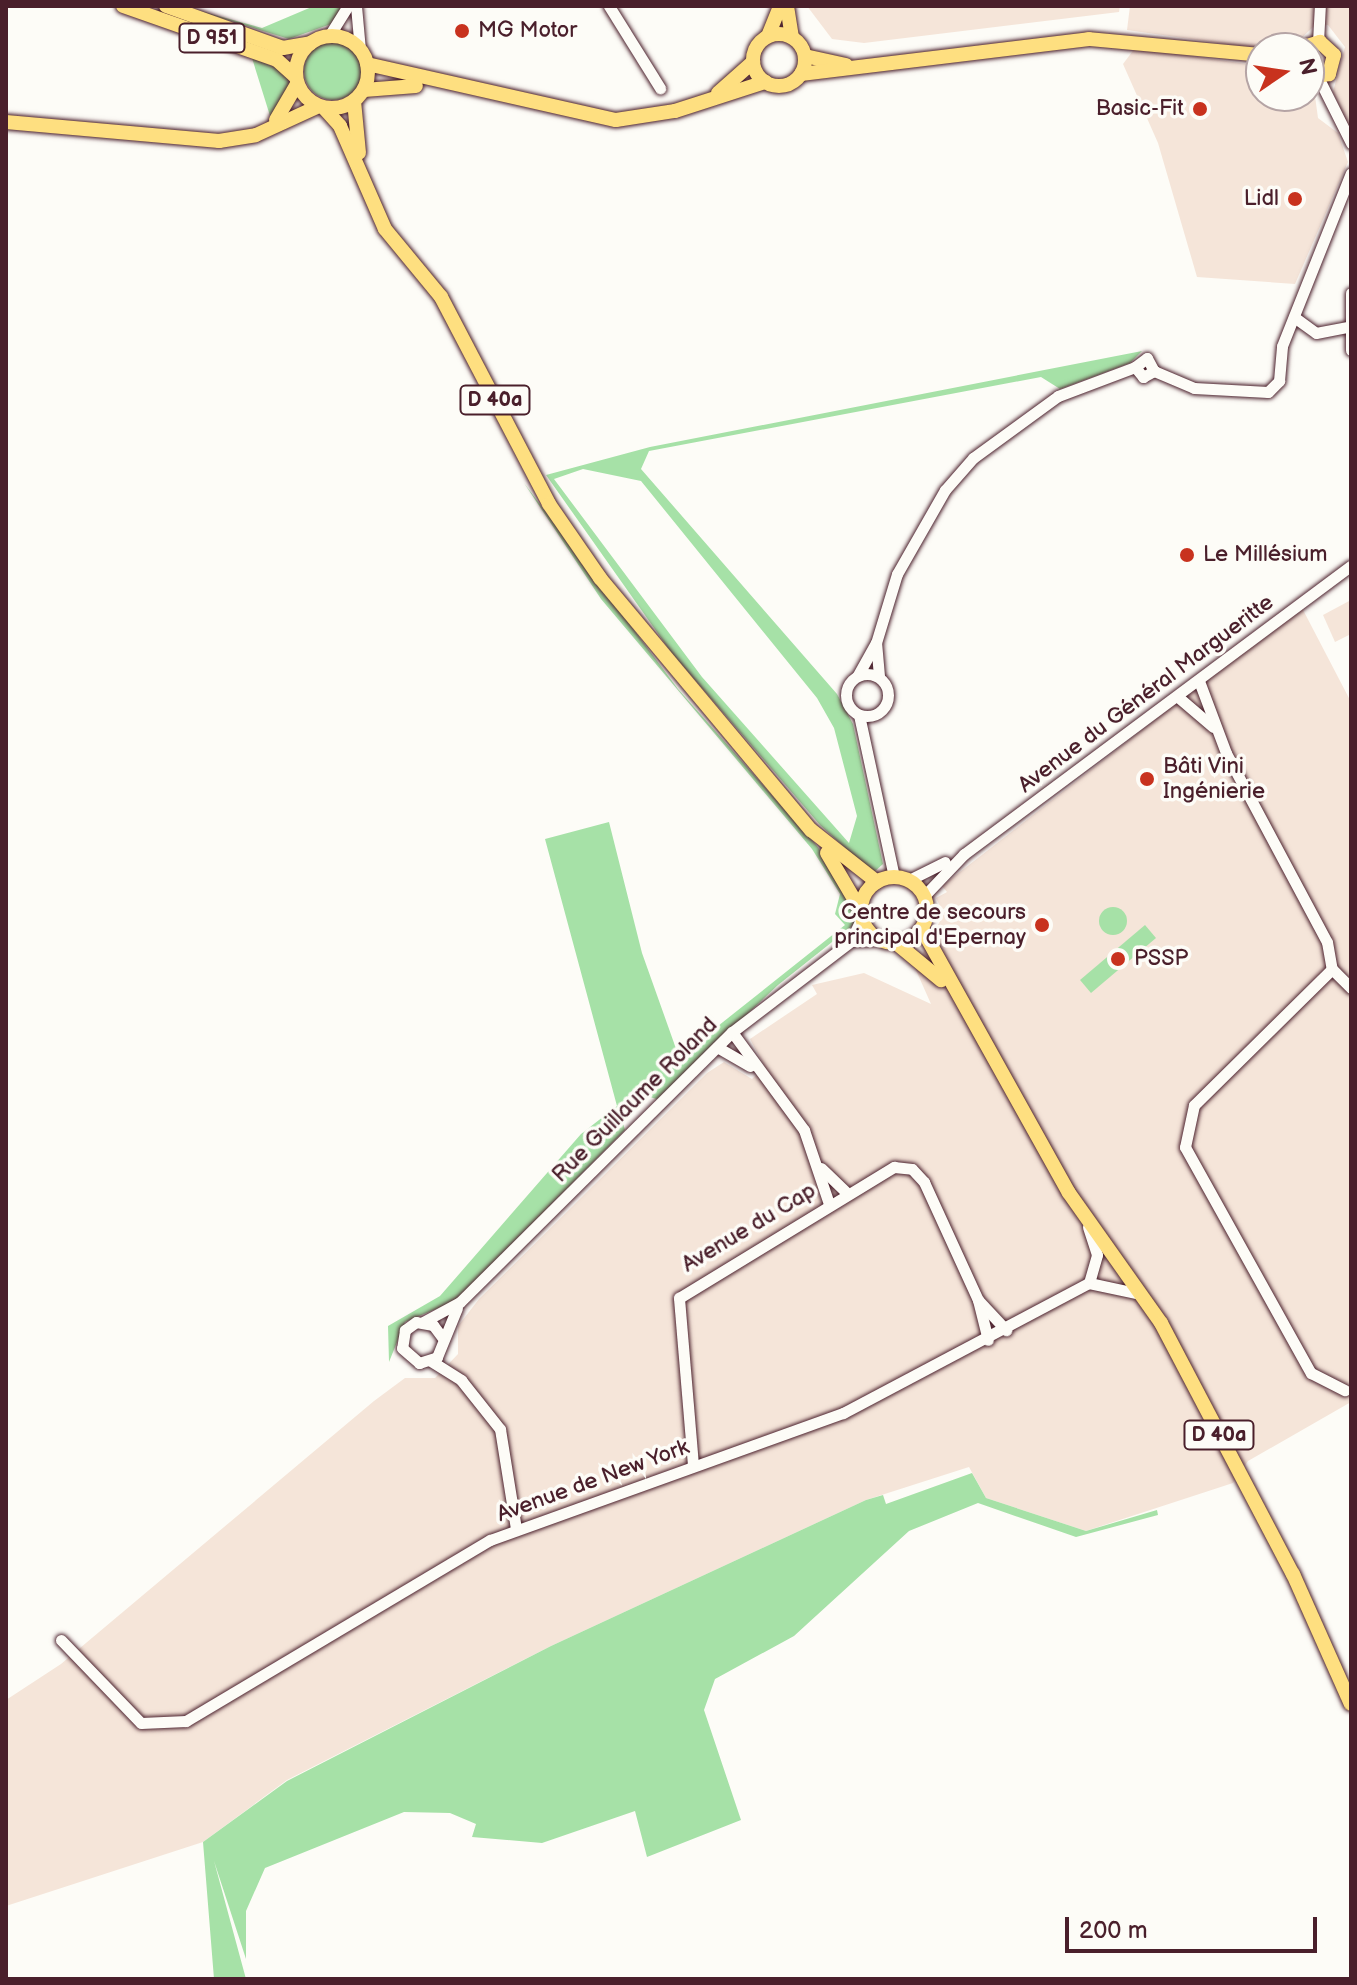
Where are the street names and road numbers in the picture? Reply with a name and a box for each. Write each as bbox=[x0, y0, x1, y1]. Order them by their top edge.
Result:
road number: D 951 bbox=[178, 22, 246, 54]
road number: D 40a bbox=[459, 384, 531, 416]
street label: Avenue du Général Margueritte bbox=[1013, 589, 1279, 799]
street label: Rue Guillaume Roland bbox=[547, 1012, 723, 1188]
street label: Avenue du Cap bbox=[677, 1178, 821, 1278]
road number: D 40a bbox=[1183, 1419, 1255, 1451]
street label: Avenue de New York bbox=[493, 1434, 693, 1528]

